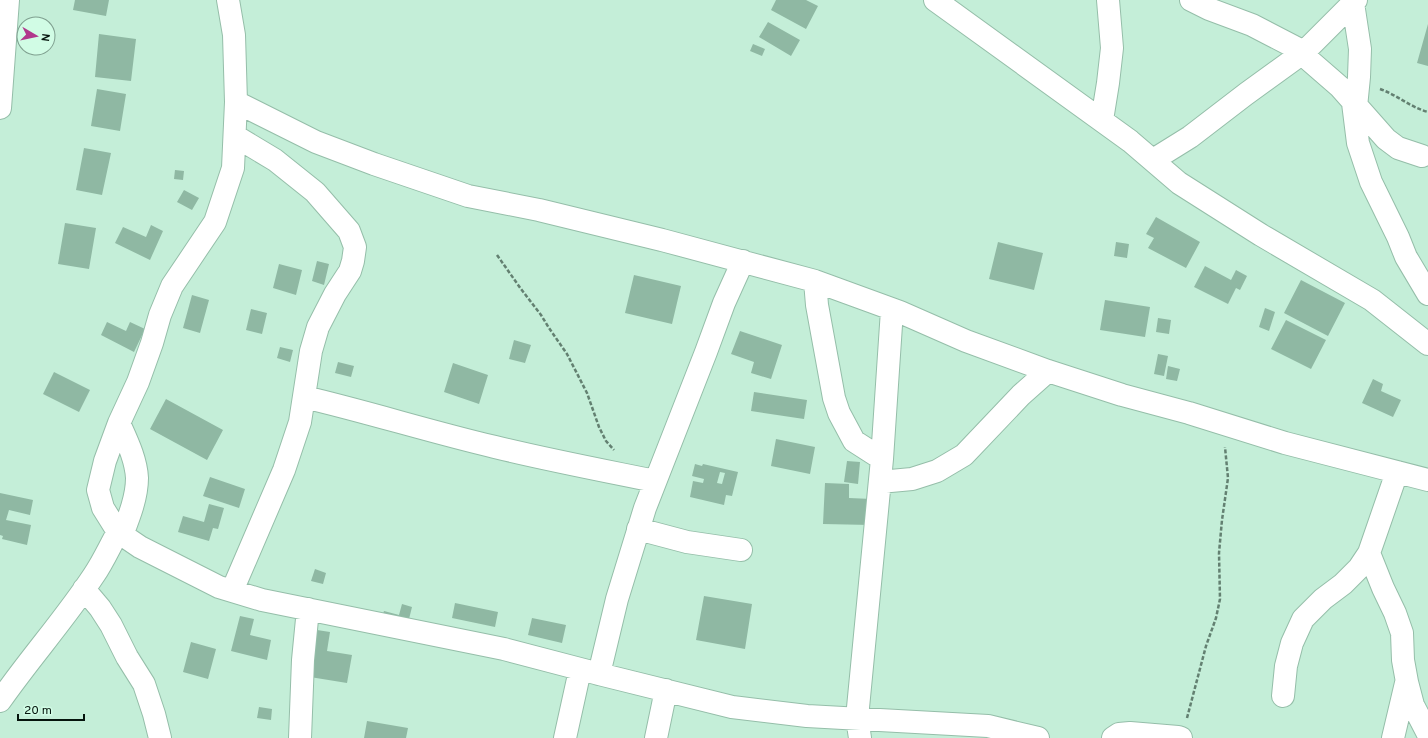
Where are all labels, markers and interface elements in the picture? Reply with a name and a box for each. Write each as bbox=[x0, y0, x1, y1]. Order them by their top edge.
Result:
north arrow bbox=[16, 16, 56, 56]
text: N bbox=[37, 32, 52, 42]
scale bar bbox=[18, 696, 84, 722]
text: 20 m bbox=[24, 703, 52, 719]

